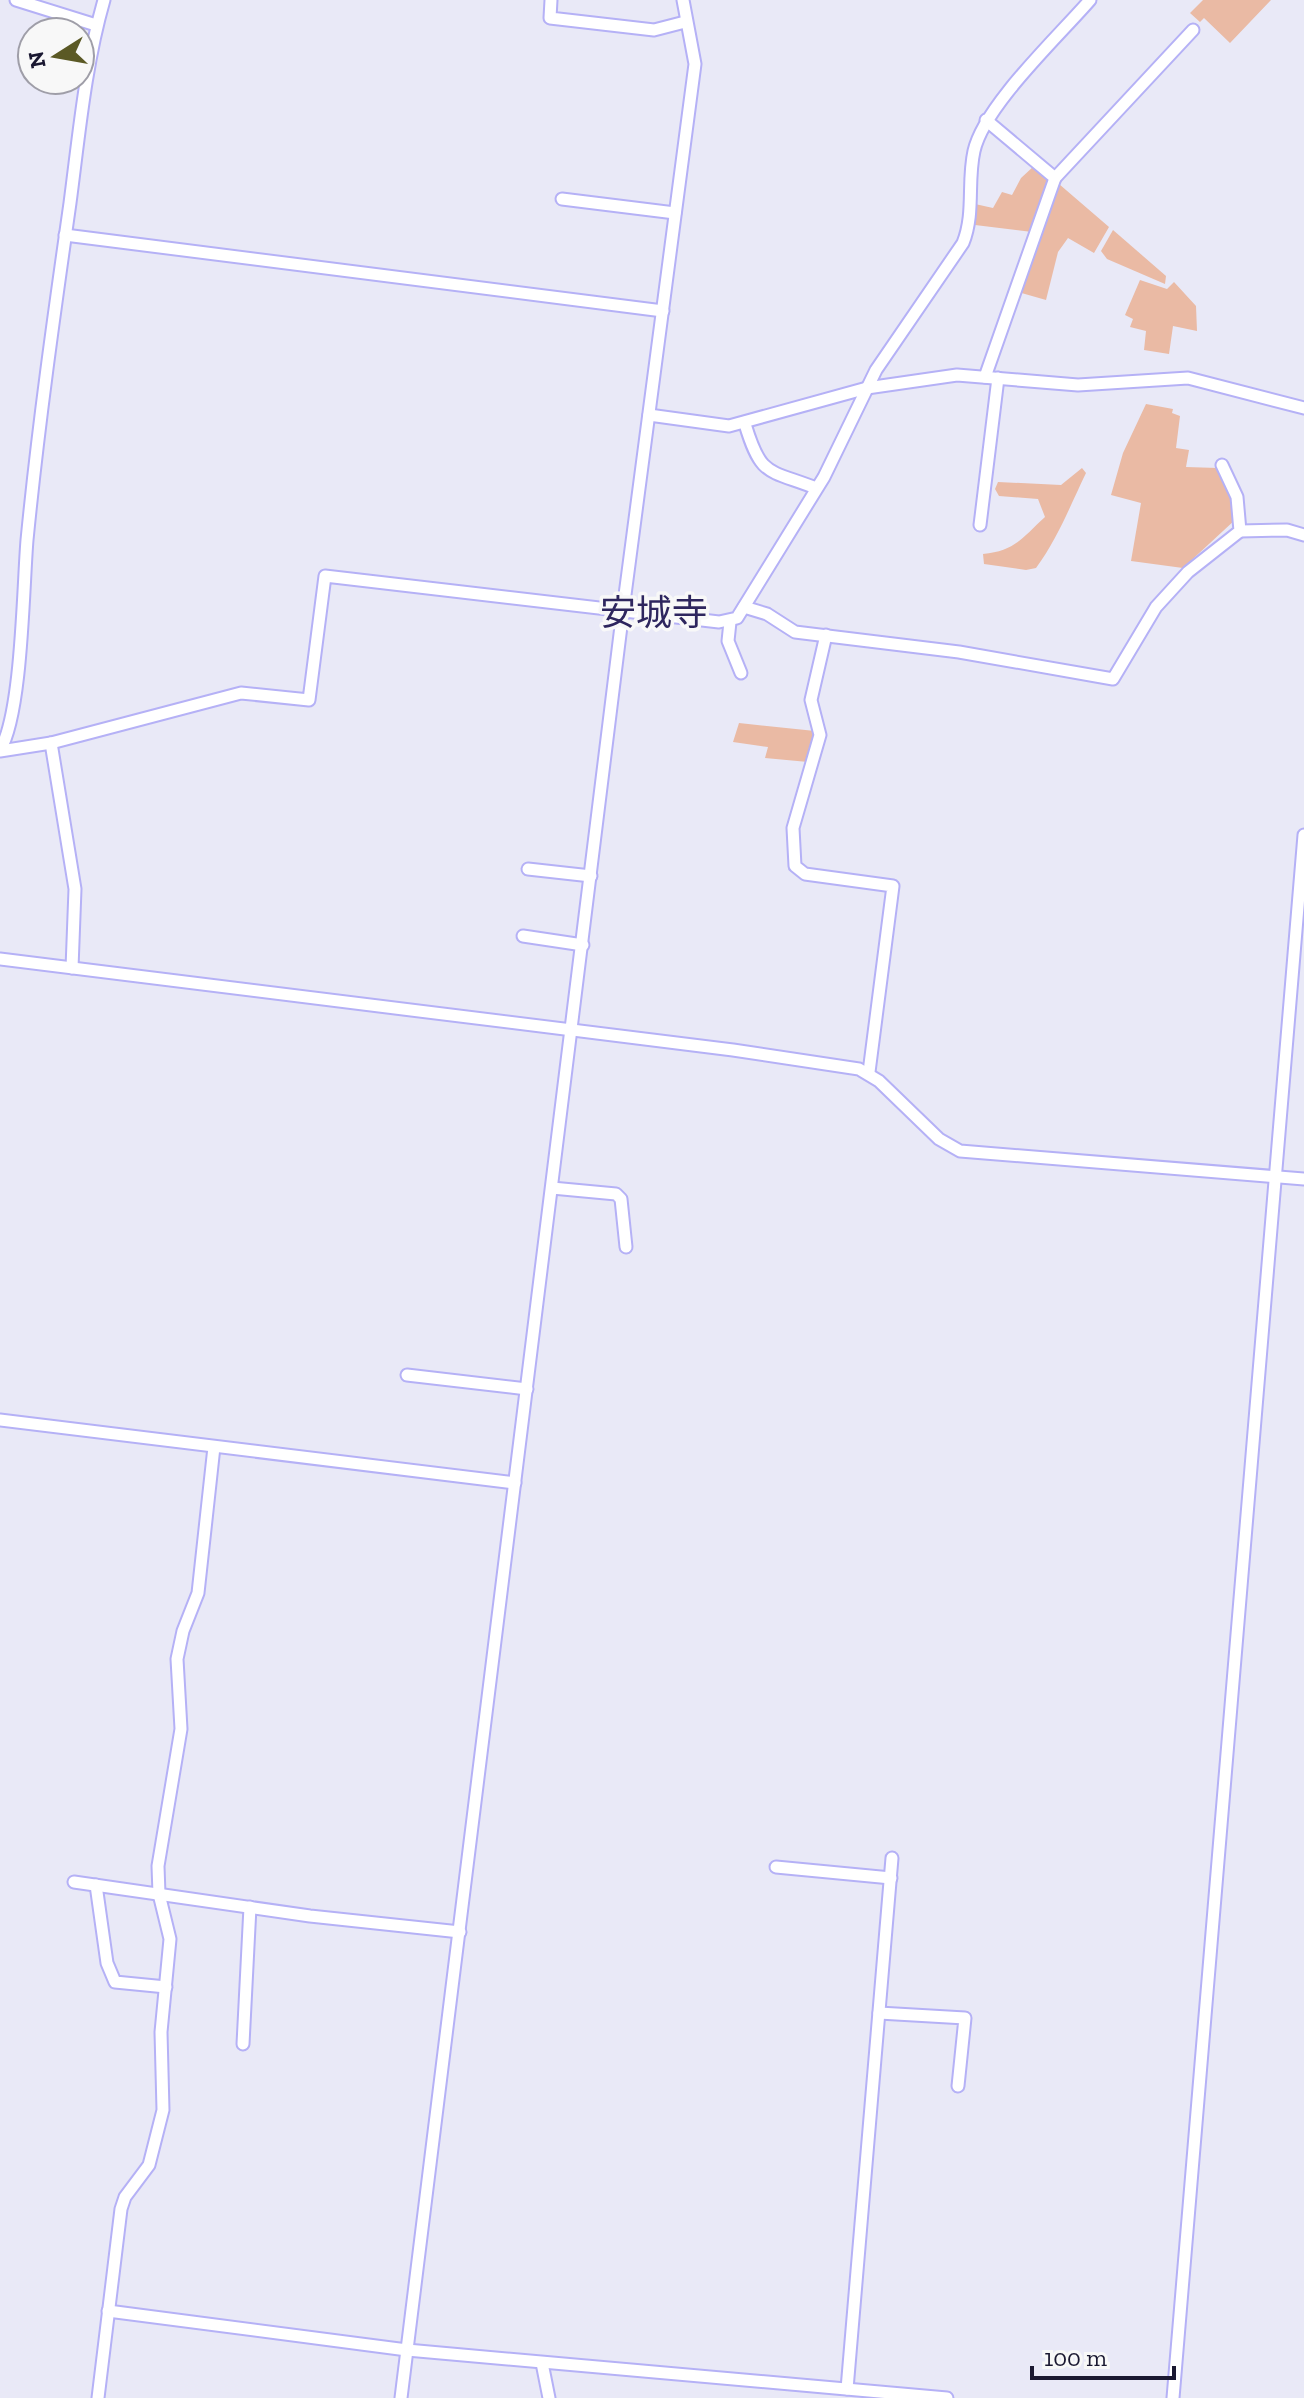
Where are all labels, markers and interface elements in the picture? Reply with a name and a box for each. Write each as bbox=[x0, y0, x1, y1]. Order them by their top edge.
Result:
north arrow bbox=[16, 16, 96, 96]
text: N bbox=[22, 49, 52, 71]
district label: 安城寺 bbox=[600, 591, 708, 634]
scale bar bbox=[1032, 2330, 1174, 2380]
text: 100 m bbox=[1044, 2343, 1107, 2372]

